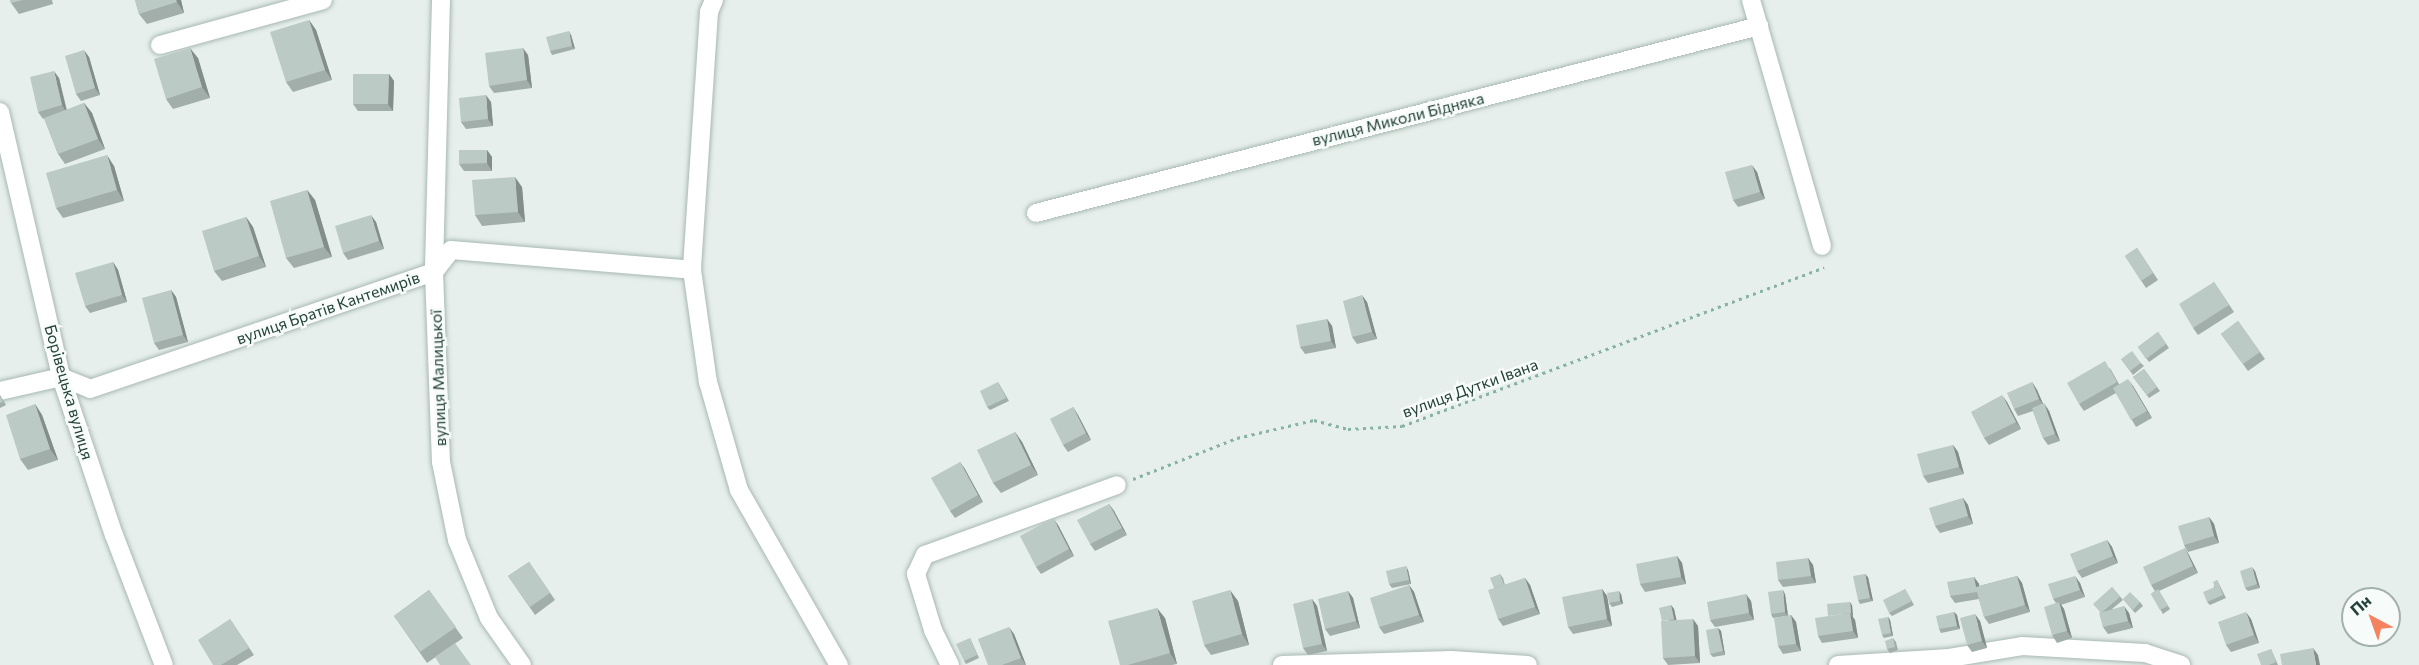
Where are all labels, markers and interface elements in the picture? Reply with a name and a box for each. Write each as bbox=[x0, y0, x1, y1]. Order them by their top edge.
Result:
street label: вулиця Миколи Бідняка bbox=[1310, 88, 1486, 150]
street label: вулиця Братів Кантемирів bbox=[234, 268, 422, 348]
street label: вулиця Малицької bbox=[426, 309, 450, 447]
street label: Борівецька вулиця bbox=[41, 322, 97, 462]
street label: вулиця Дутки Івана bbox=[1399, 355, 1541, 421]
north arrow bbox=[2341, 587, 2401, 647]
text: Пн bbox=[2346, 590, 2374, 619]

